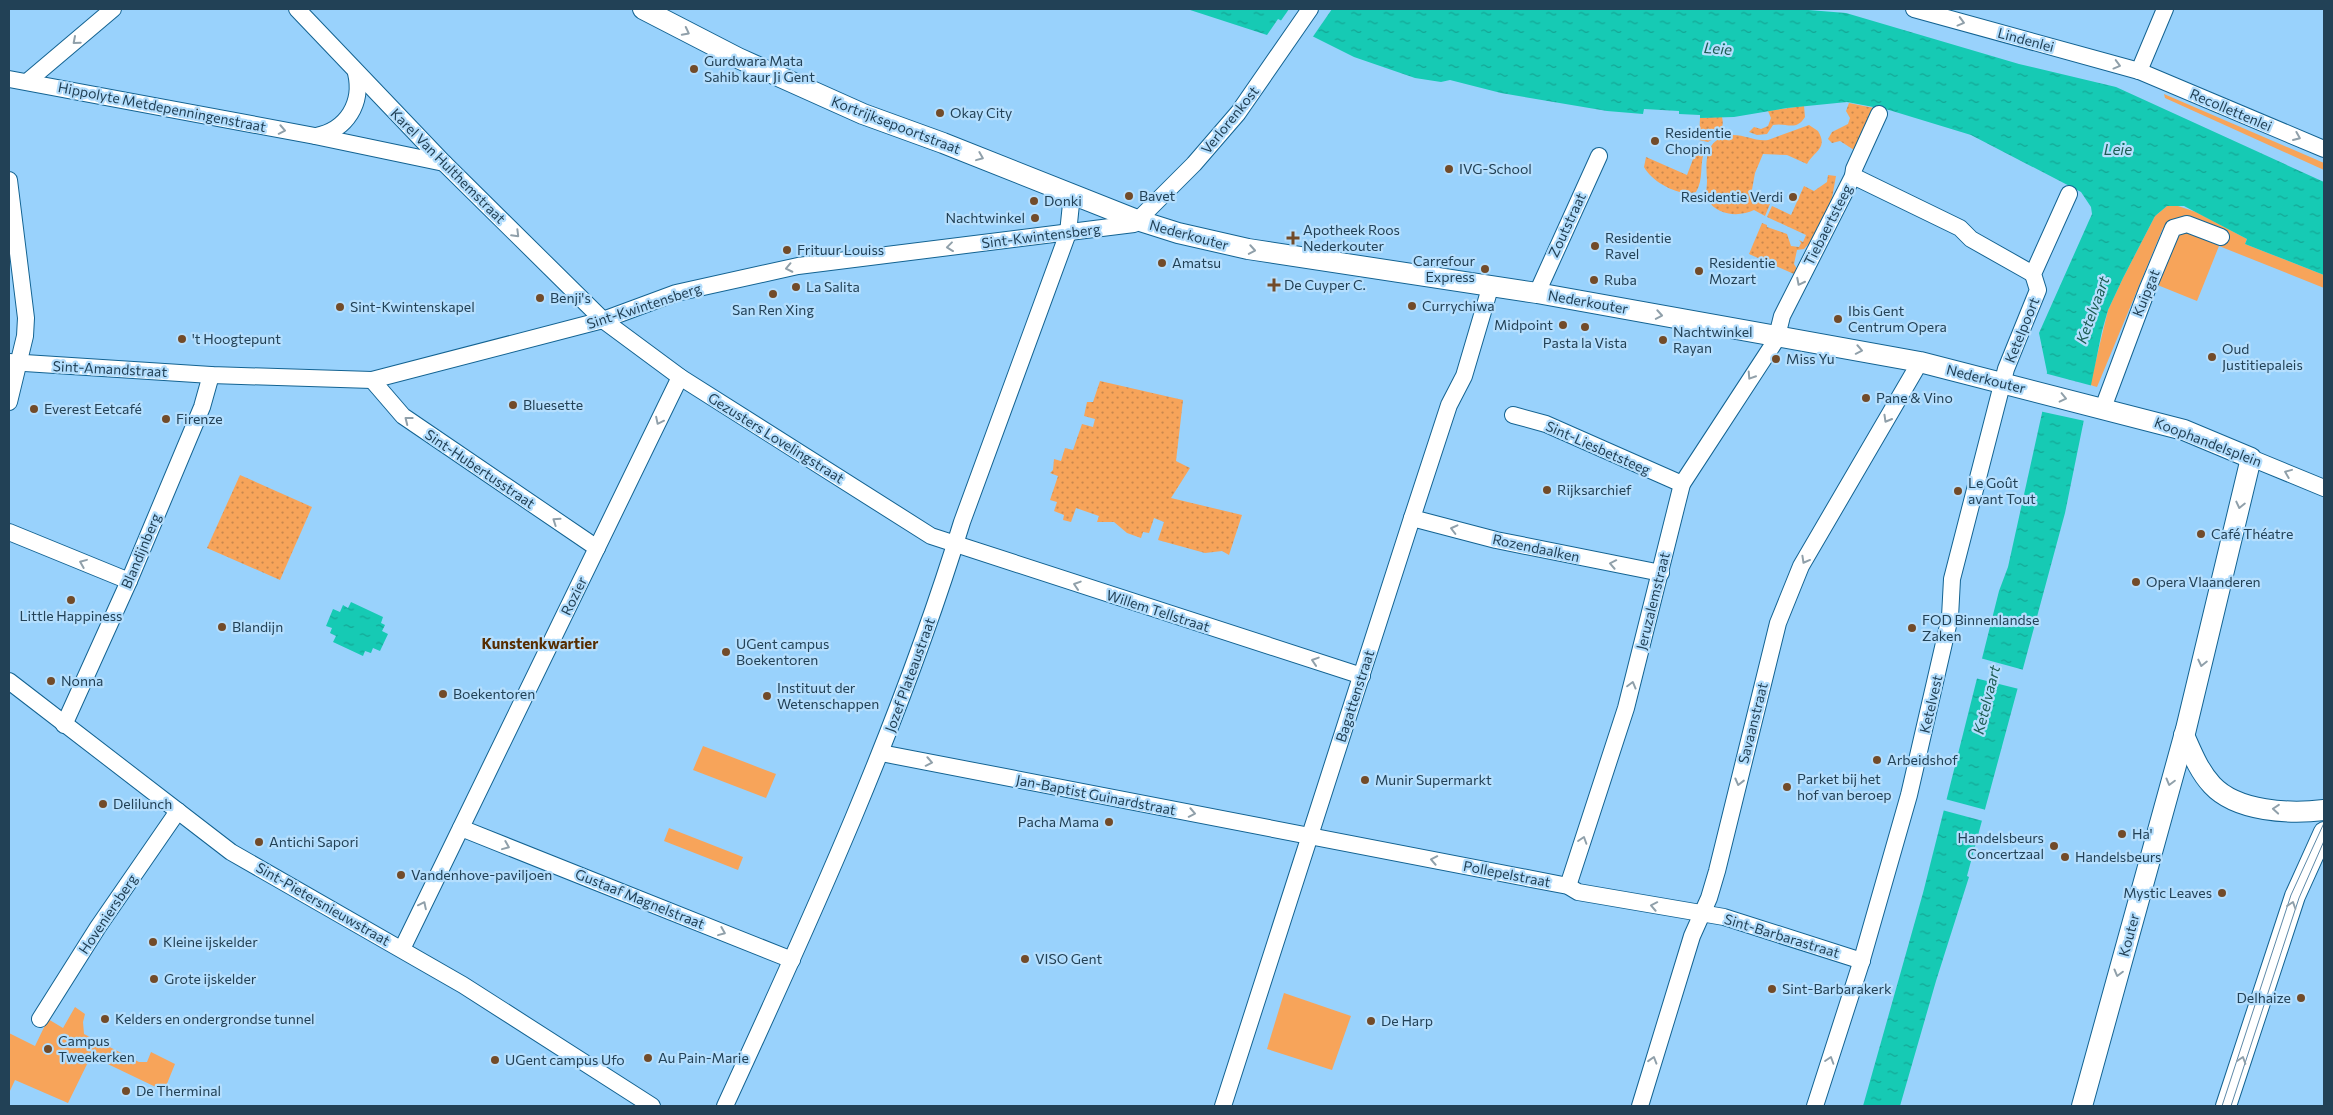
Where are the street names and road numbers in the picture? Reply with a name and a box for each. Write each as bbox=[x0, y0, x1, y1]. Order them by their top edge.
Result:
street label: Lindenlei bbox=[1996, 24, 2056, 55]
street label: Hippolyte Metdepenningenstraat bbox=[57, 78, 268, 135]
street label: Verlorenkost bbox=[1197, 82, 1262, 157]
street label: Recollettenlei bbox=[2188, 85, 2275, 134]
street label: Kortrijksepoortstraat bbox=[829, 92, 963, 157]
street label: Karel Van Hulthemstraat bbox=[387, 105, 510, 227]
street label: Tiebaertsteeg bbox=[1800, 181, 1855, 268]
street label: Zoutstraat bbox=[1544, 190, 1589, 260]
street label: Nederkouter bbox=[1148, 216, 1231, 253]
street label: Sint-Kwintensberg bbox=[981, 220, 1102, 251]
street label: Kuipgat bbox=[2128, 266, 2163, 319]
street label: Sint-Kwintensberg bbox=[584, 279, 704, 332]
street label: Nederkouter bbox=[1547, 286, 1630, 317]
street label: Ketelpoort bbox=[2001, 294, 2042, 365]
street label: Sint-Amandstraat bbox=[52, 357, 168, 380]
street label: Nederkouter bbox=[1945, 360, 2028, 397]
street label: Gezusters Lovelingstraat bbox=[705, 389, 848, 487]
street label: Koophandelsplein bbox=[2152, 413, 2264, 470]
street label: Sint-Liesbetsteeg bbox=[1543, 417, 1653, 478]
street label: Sint-Hubertusstraat bbox=[422, 426, 539, 512]
street label: Blandijnberg bbox=[117, 510, 164, 591]
street label: Rozendaalken bbox=[1491, 530, 1581, 565]
street label: Jeruzalemstraat bbox=[1632, 550, 1673, 652]
street label: Rozier bbox=[557, 573, 590, 618]
street label: Willem Tellstraat bbox=[1104, 586, 1212, 635]
street label: Jozef Plateaustraat bbox=[881, 615, 938, 734]
street label: Bagattenstraat bbox=[1332, 647, 1377, 744]
street label: Ketelvest bbox=[1916, 673, 1946, 735]
street label: Savaanstraat bbox=[1734, 680, 1771, 765]
street label: Jan-Baptist Guinardstraat bbox=[1015, 771, 1178, 818]
street label: Pollepelstraat bbox=[1462, 857, 1552, 890]
street label: Sint-Pietersnieuwstraat bbox=[253, 858, 393, 949]
street label: Gustaaf Magnelstraat bbox=[573, 865, 708, 932]
street label: Hoveniersberg bbox=[75, 870, 141, 957]
street label: Sint-Barbarastraat bbox=[1722, 910, 1842, 961]
street label: Kouter bbox=[2115, 911, 2142, 958]

